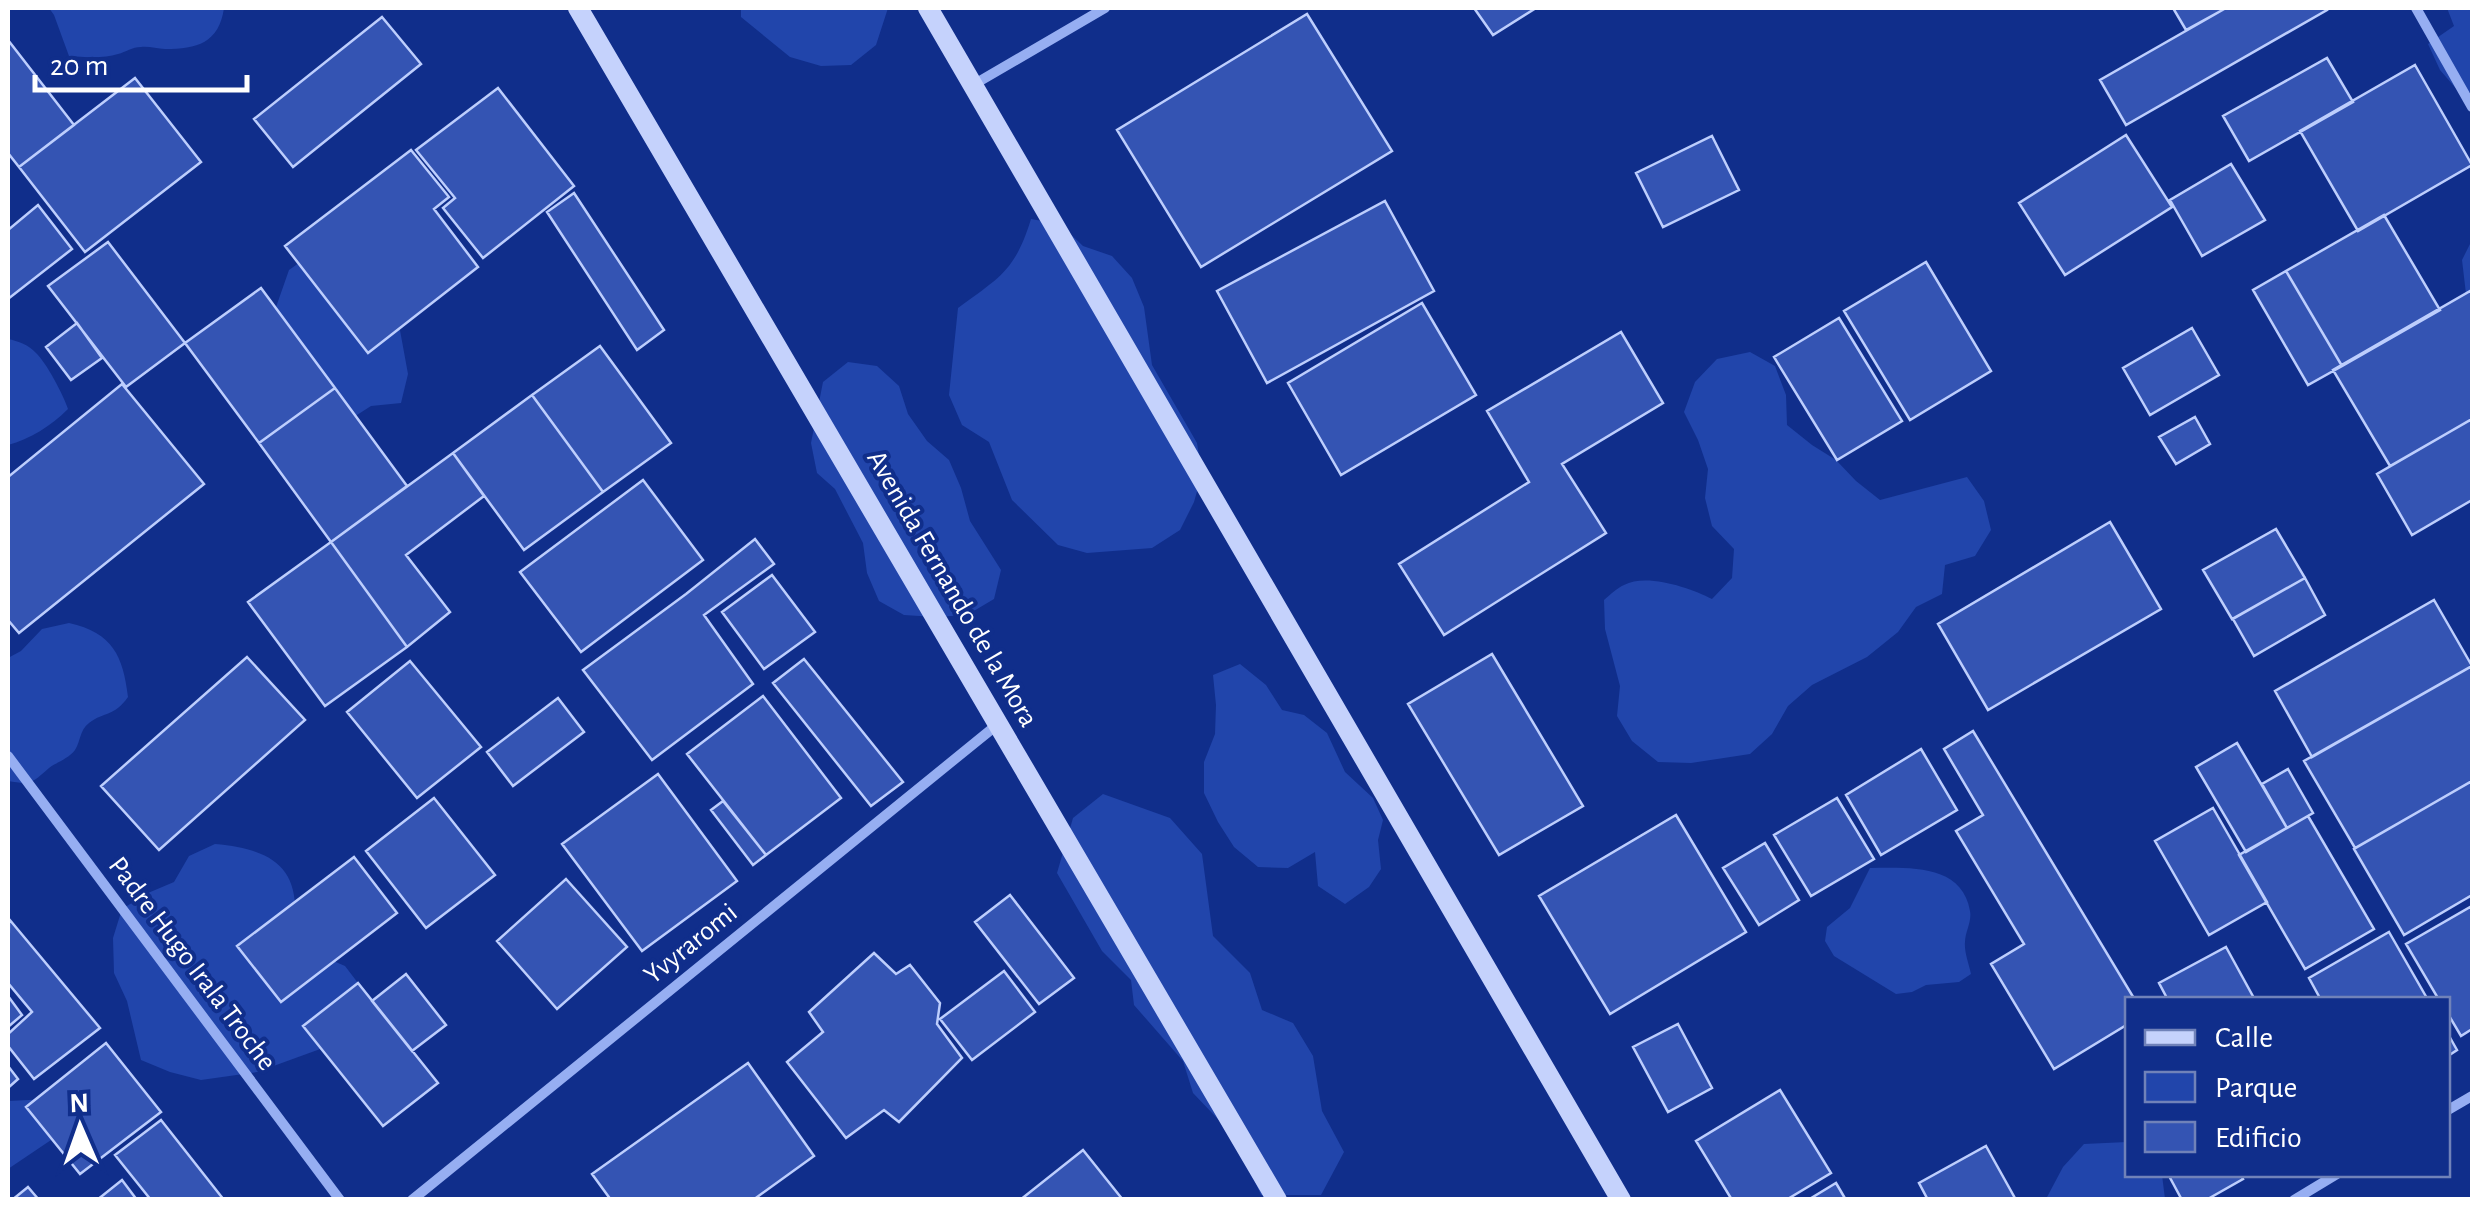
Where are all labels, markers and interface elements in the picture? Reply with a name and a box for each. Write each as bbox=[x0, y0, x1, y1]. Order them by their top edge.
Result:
scale bar bbox=[35, 30, 248, 92]
text: 20 m bbox=[50, 51, 108, 81]
street label: Avenida Fernando de la Mora bbox=[861, 446, 1043, 732]
street label: Padre Hugo Irala Troche bbox=[103, 852, 281, 1076]
street label: Yvyraromi bbox=[639, 898, 743, 990]
legend bbox=[2125, 997, 2450, 1177]
text: Calle bbox=[2215, 1023, 2273, 1053]
text: Parque bbox=[2215, 1073, 2297, 1103]
north arrow bbox=[30, 1077, 130, 1177]
text: N bbox=[69, 1090, 89, 1118]
text: Edificio bbox=[2215, 1123, 2302, 1153]

